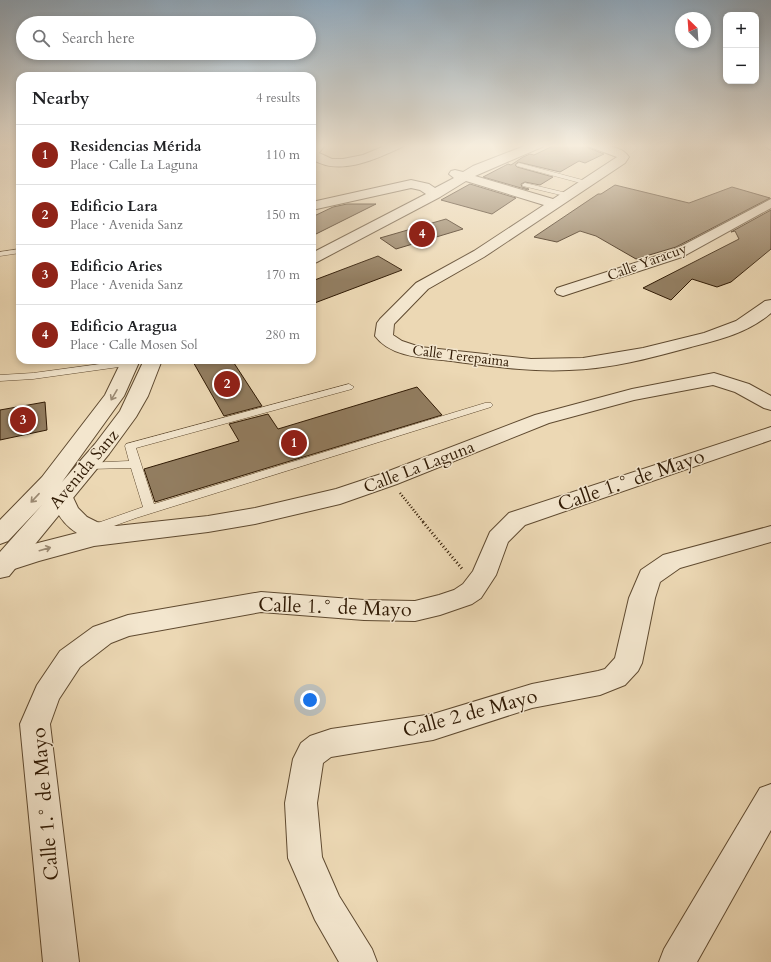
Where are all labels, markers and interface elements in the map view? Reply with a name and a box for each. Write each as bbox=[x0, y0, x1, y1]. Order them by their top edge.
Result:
north arrow bbox=[675, 12, 711, 48]
map controls bbox=[723, 12, 759, 84]
button: + bbox=[723, 12, 759, 48]
search box bbox=[16, 16, 316, 60]
icon: search bbox=[30, 27, 52, 49]
text: Search here bbox=[62, 28, 135, 48]
button: − bbox=[723, 48, 759, 84]
text: Nearby bbox=[32, 87, 89, 110]
text: 4 results bbox=[256, 89, 300, 107]
text: Residencias Mérida bbox=[70, 136, 201, 156]
text: 1 bbox=[42, 146, 48, 164]
text: 110 m bbox=[266, 146, 300, 164]
text: Place · Calle La Laguna bbox=[70, 156, 198, 174]
text: Edificio Lara bbox=[70, 196, 158, 216]
text: 2 bbox=[42, 206, 48, 224]
text: 150 m bbox=[266, 206, 300, 224]
text: Place · Avenida Sanz bbox=[70, 216, 183, 234]
pin: 4 bbox=[409, 219, 435, 249]
street label: Calle Yaracuy bbox=[605, 239, 690, 285]
text: Edificio Aries bbox=[70, 256, 162, 276]
text: 3 bbox=[42, 266, 48, 284]
text: 170 m bbox=[266, 266, 300, 284]
text: Place · Avenida Sanz bbox=[70, 276, 183, 294]
text: Edificio Aragua bbox=[70, 316, 177, 336]
text: 4 bbox=[42, 326, 48, 344]
text: 280 m bbox=[266, 326, 300, 344]
text: Place · Calle Mosen Sol bbox=[70, 336, 198, 354]
street label: Calle Terepaima bbox=[411, 341, 511, 371]
pin: 2 bbox=[214, 369, 240, 399]
one-way arrow bbox=[109, 389, 117, 401]
pin: 3 bbox=[10, 405, 36, 435]
street label: Avenida Sanz bbox=[44, 424, 124, 514]
pin: 1 bbox=[281, 428, 307, 458]
street label: Calle La Laguna bbox=[360, 435, 478, 499]
street label: Calle 1.° de Mayo bbox=[554, 442, 708, 518]
one-way arrow bbox=[30, 493, 40, 503]
one-way arrow bbox=[38, 545, 51, 553]
street label: Calle 1.° de Mayo bbox=[258, 591, 412, 623]
street label: Calle 2 de Mayo bbox=[400, 682, 540, 744]
your location bbox=[300, 690, 320, 710]
street label: Calle 1.° de Mayo bbox=[25, 726, 65, 882]

